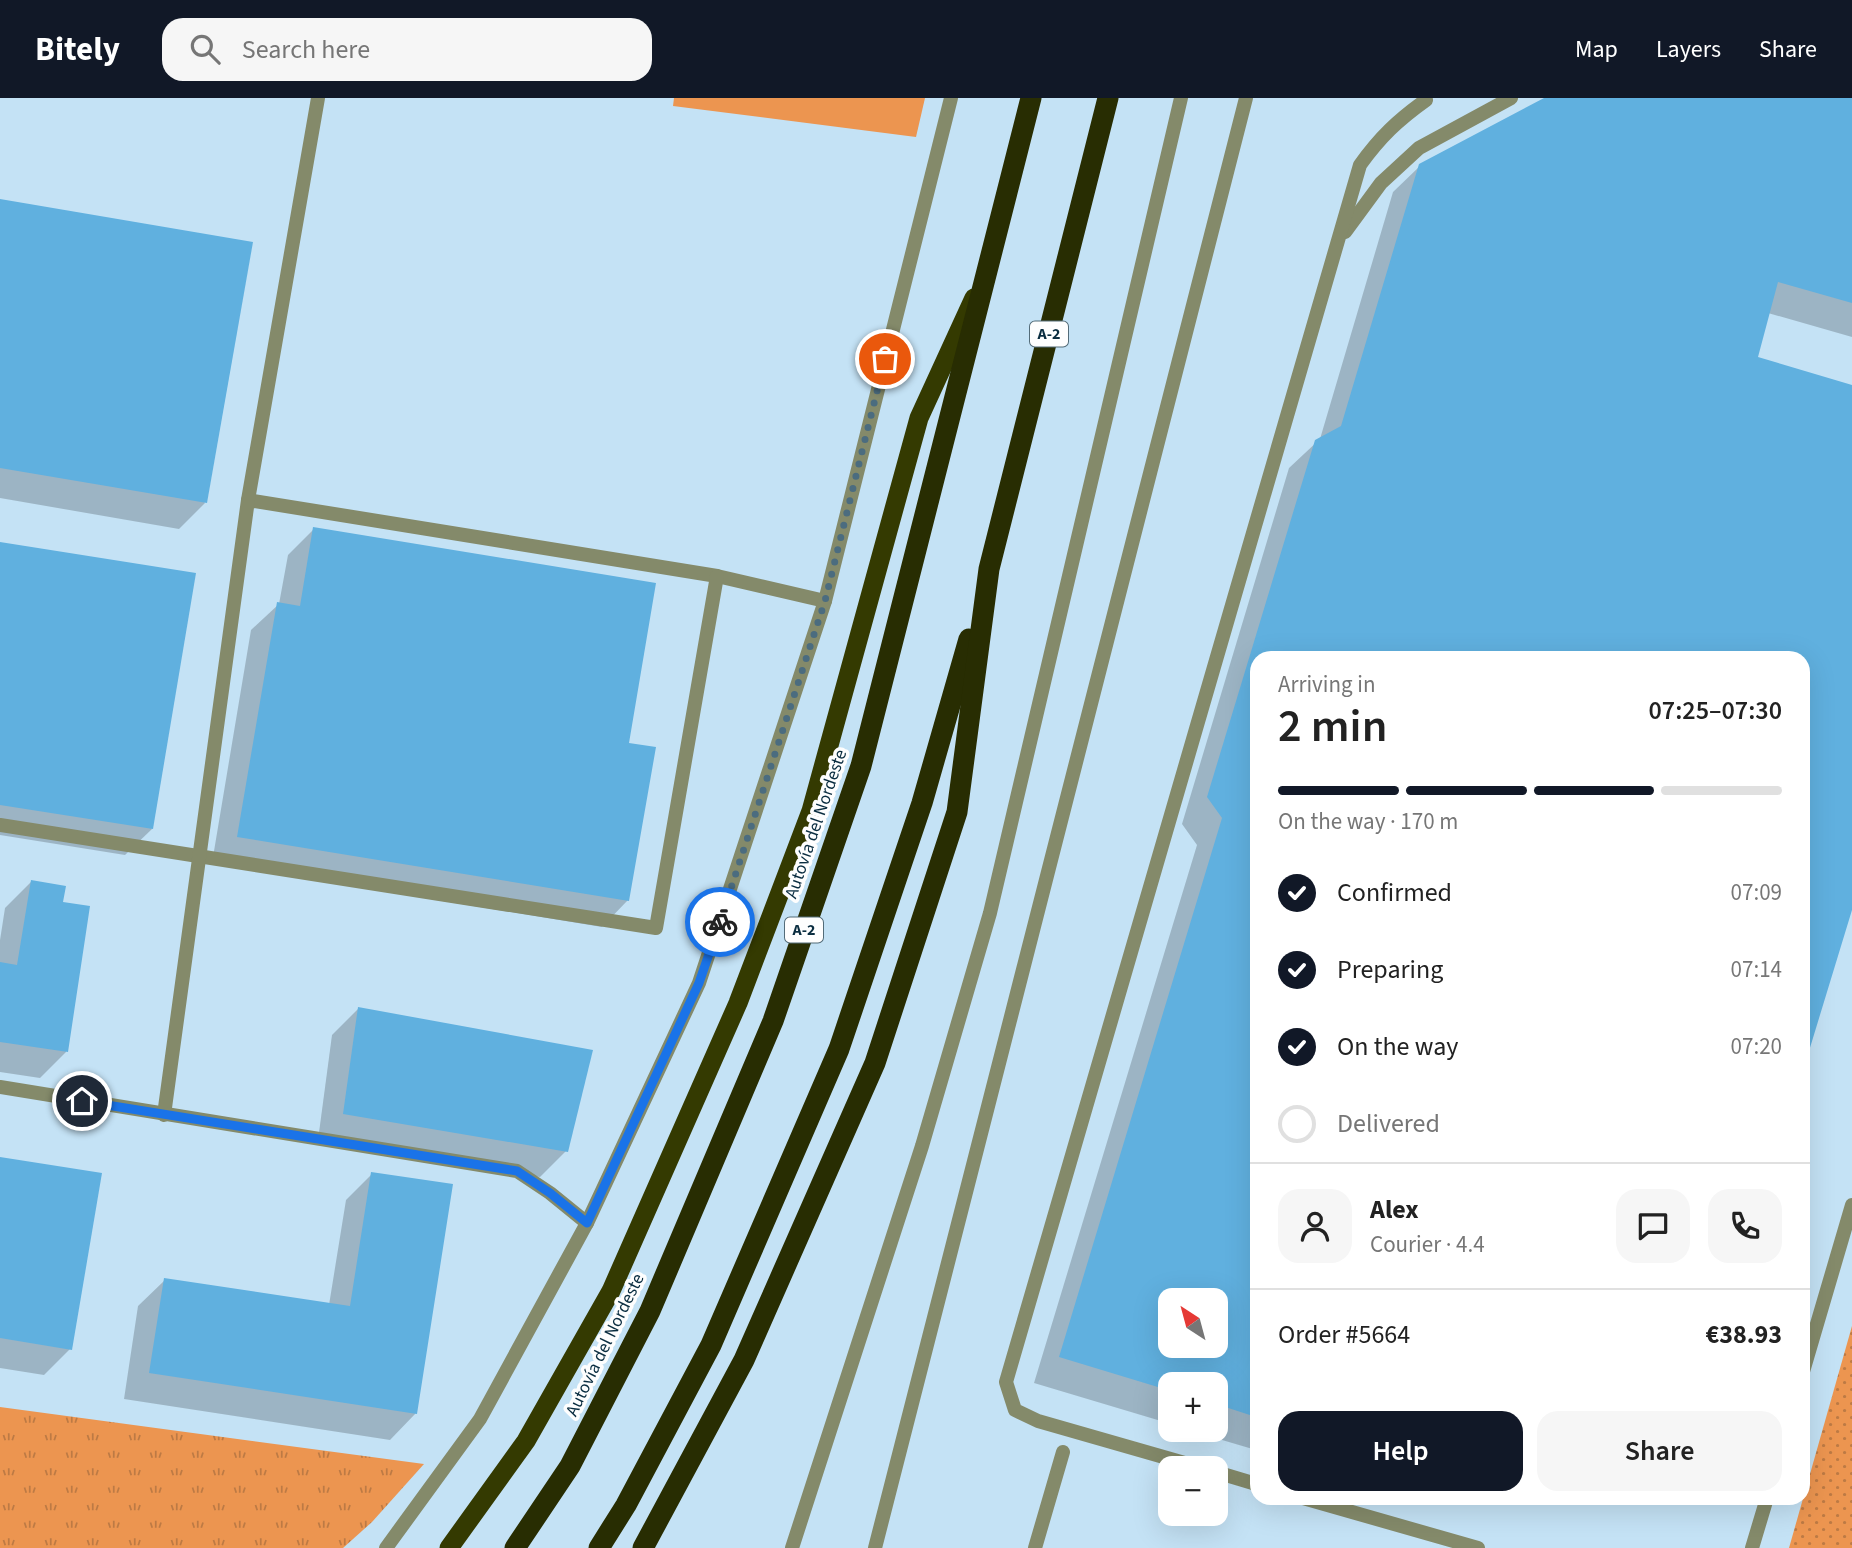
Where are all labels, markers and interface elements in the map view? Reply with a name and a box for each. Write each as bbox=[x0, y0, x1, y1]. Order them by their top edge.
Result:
search box bbox=[162, 18, 652, 81]
text: Bitely bbox=[35, 26, 120, 73]
icon: search bbox=[186, 30, 224, 68]
text: Search here bbox=[242, 31, 370, 68]
text: Map bbox=[1575, 32, 1618, 67]
text: Layers bbox=[1656, 32, 1721, 67]
text: Share bbox=[1759, 32, 1817, 67]
road number: A-2 bbox=[1030, 322, 1068, 346]
pin bbox=[855, 329, 915, 389]
icon: bag bbox=[866, 340, 904, 378]
text: Arriving in bbox=[1278, 668, 1376, 701]
text: 07:25–07:30 bbox=[1649, 692, 1782, 729]
text: 2 min bbox=[1278, 694, 1387, 759]
street label: Autovía del Nordeste bbox=[779, 746, 853, 902]
text: On the way · 170 m bbox=[1278, 805, 1458, 838]
icon: check bbox=[1278, 874, 1316, 912]
text: Confirmed bbox=[1337, 874, 1452, 911]
text: 07:09 bbox=[1731, 876, 1782, 909]
courier bbox=[685, 887, 755, 957]
icon: bike bbox=[701, 903, 739, 941]
road number: A-2 bbox=[785, 918, 823, 943]
icon: check bbox=[1278, 951, 1316, 989]
text: Preparing bbox=[1337, 951, 1443, 988]
text: 07:14 bbox=[1731, 953, 1782, 986]
icon: check bbox=[1278, 1028, 1316, 1066]
text: On the way bbox=[1337, 1028, 1458, 1065]
text: 07:20 bbox=[1731, 1030, 1782, 1063]
pin bbox=[52, 1071, 112, 1131]
icon: home bbox=[63, 1082, 101, 1120]
text: Delivered bbox=[1337, 1105, 1440, 1142]
button: person bbox=[1278, 1189, 1352, 1263]
button: chat bbox=[1616, 1189, 1690, 1263]
button: phone bbox=[1708, 1189, 1782, 1263]
text: Alex bbox=[1370, 1191, 1419, 1228]
text: Courier · 4.4 bbox=[1370, 1228, 1485, 1261]
street label: Autovía del Nordeste bbox=[560, 1269, 650, 1421]
north arrow bbox=[1158, 1288, 1228, 1358]
map controls bbox=[1158, 1288, 1228, 1526]
text: Order #5664 bbox=[1278, 1316, 1410, 1353]
text: €38.93 bbox=[1706, 1316, 1782, 1353]
button: + bbox=[1158, 1372, 1228, 1442]
button: Help bbox=[1278, 1411, 1523, 1491]
button: Share bbox=[1537, 1411, 1782, 1491]
button: − bbox=[1158, 1456, 1228, 1526]

